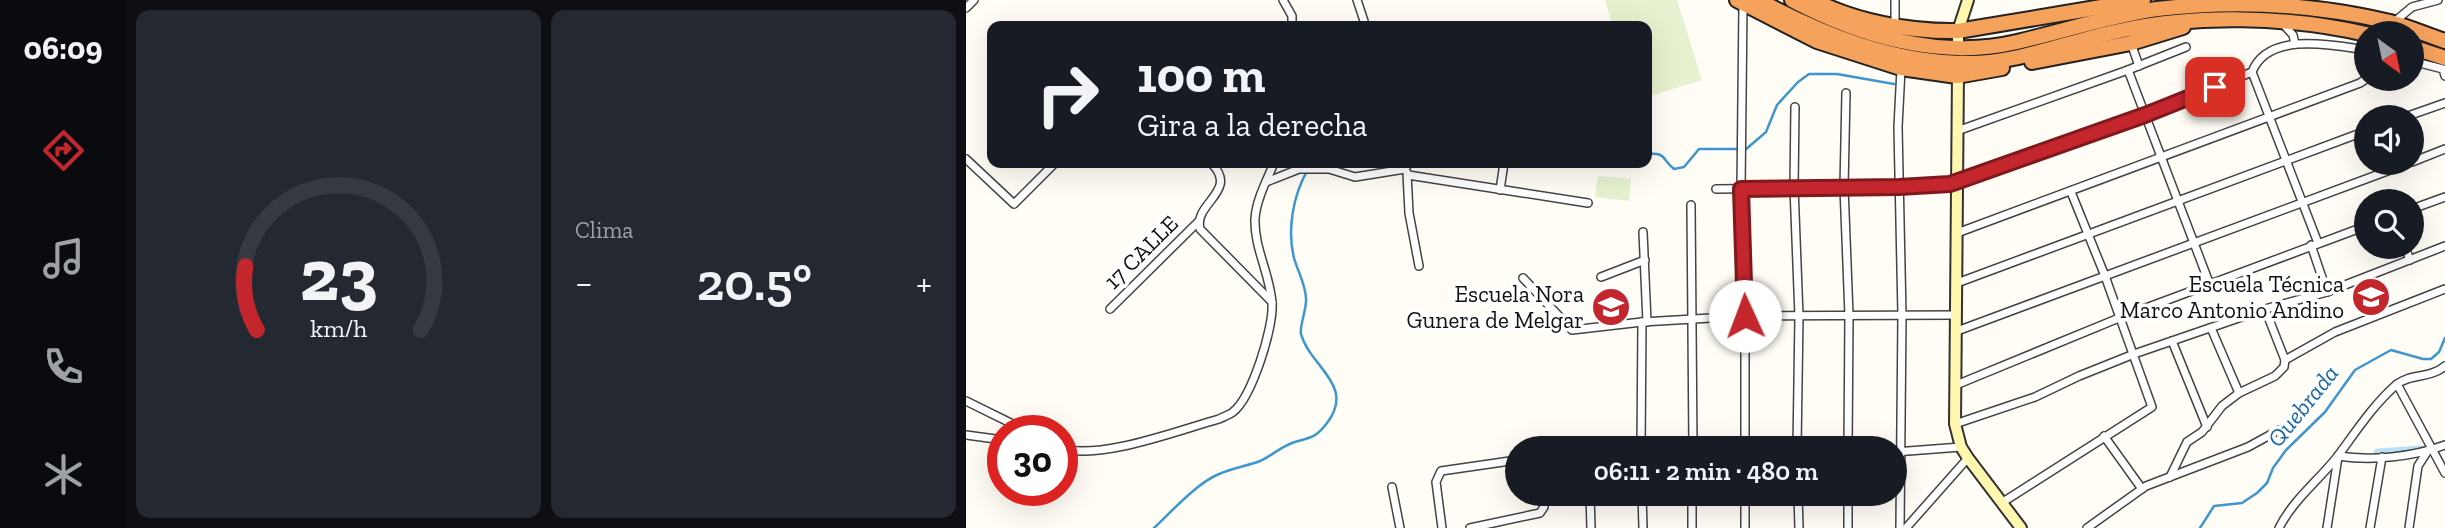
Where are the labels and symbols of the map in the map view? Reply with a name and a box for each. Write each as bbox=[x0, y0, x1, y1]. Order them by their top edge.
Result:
north arrow bbox=[2354, 21, 2424, 91]
pin bbox=[2185, 57, 2245, 117]
street label: 17 CALLE bbox=[1098, 209, 1184, 295]
place label: Escuela Técnica Marco Antonio Andino bbox=[2120, 270, 2344, 324]
school or university icon: Escuela Técnica Marco Antonio Andino bbox=[2350, 276, 2392, 318]
position arrow bbox=[1708, 279, 1782, 353]
place label: Escuela Nora Gunera de Melgar bbox=[1407, 280, 1584, 334]
school or university icon: Escuela Nora Gunera de Melgar bbox=[1590, 286, 1632, 328]
water label: Quebrada bbox=[2261, 359, 2344, 453]
speed limit sign: 30 bbox=[987, 415, 1078, 506]

